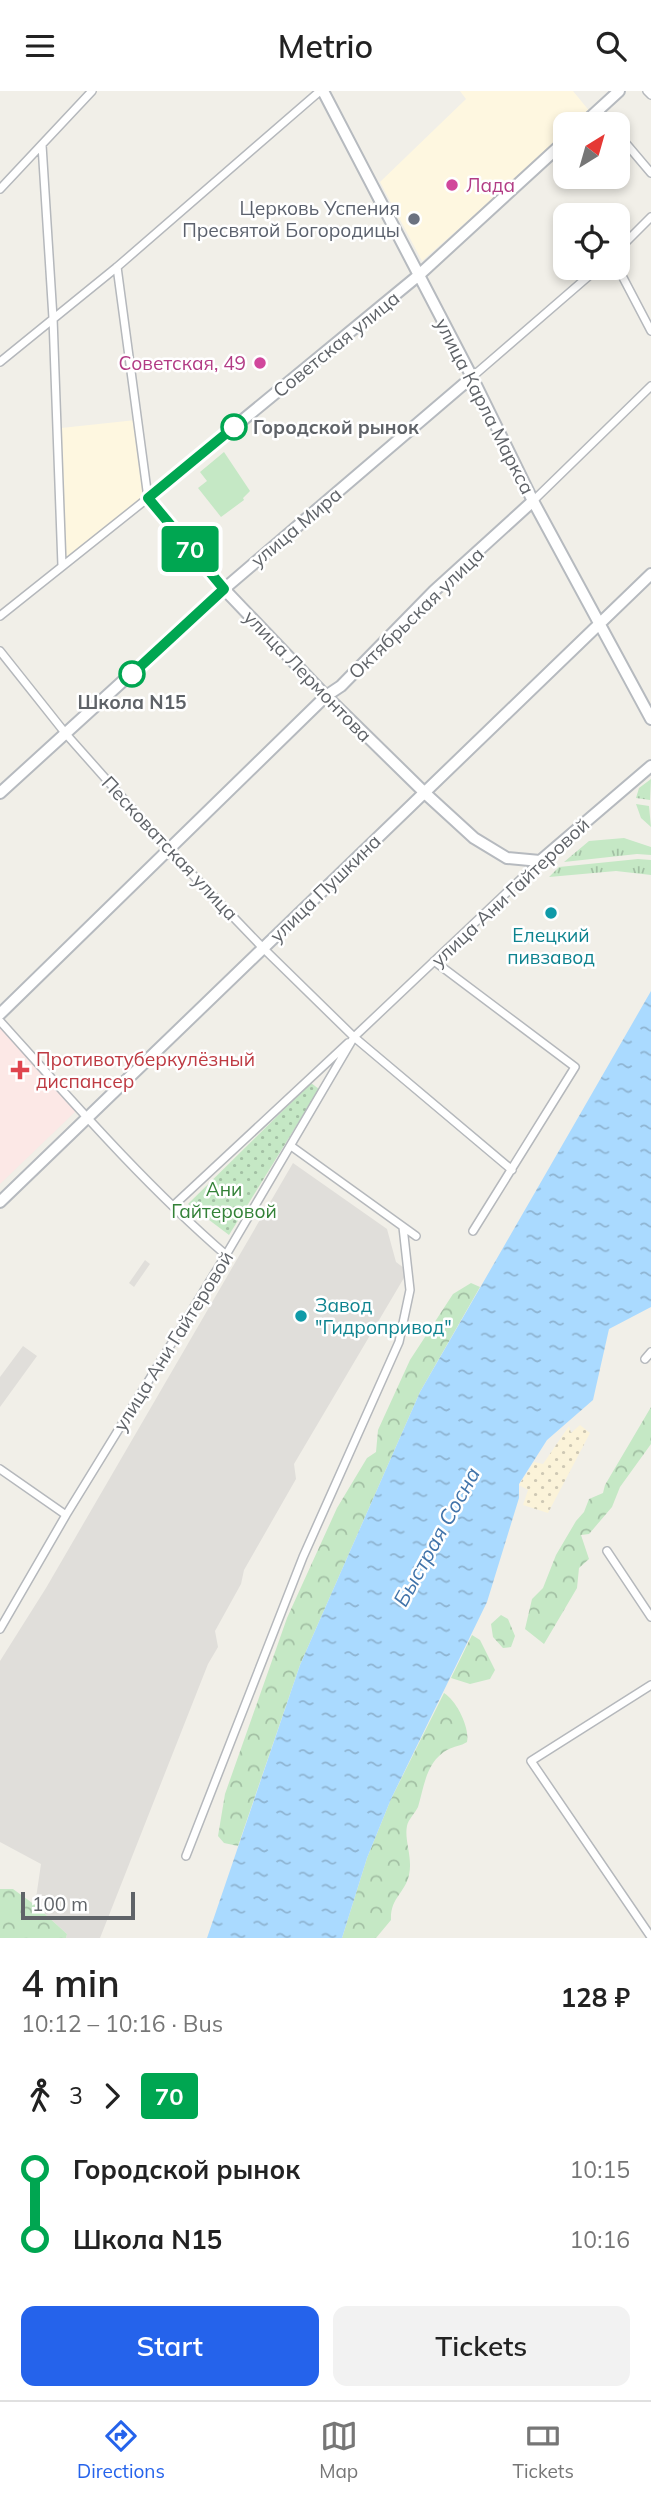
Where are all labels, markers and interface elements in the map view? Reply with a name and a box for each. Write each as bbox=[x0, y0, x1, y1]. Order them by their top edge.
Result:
text: Metrio bbox=[278, 26, 373, 66]
icon: menu bbox=[21, 27, 59, 65]
icon: search bbox=[592, 27, 630, 65]
north arrow bbox=[553, 112, 630, 189]
map controls bbox=[553, 112, 630, 280]
place label: Лада bbox=[466, 173, 515, 197]
marker: Лада bbox=[444, 177, 460, 193]
place label: Церковь Успения Пресвятой Богородицы bbox=[182, 196, 400, 242]
button: locate bbox=[553, 203, 630, 280]
marker: Церковь Успения Пресвятой Богородицы bbox=[406, 211, 422, 227]
street label: Советская улица bbox=[268, 286, 404, 402]
street label: улица Карла Маркса bbox=[430, 314, 540, 498]
place label: Советская, 49 bbox=[118, 351, 246, 375]
marker: Советская, 49 bbox=[252, 355, 268, 371]
marker: Городской рынок bbox=[221, 414, 247, 440]
place label: Городской рынок bbox=[253, 415, 419, 439]
street label: улица Мира bbox=[246, 482, 346, 572]
line badge: 70 bbox=[158, 526, 221, 572]
text: 70 bbox=[176, 534, 204, 564]
street label: Октябрьская улица bbox=[343, 542, 489, 684]
street label: улица Лермонтова bbox=[239, 605, 377, 747]
marker: Школа N15 bbox=[119, 661, 145, 687]
place label: Школа N15 bbox=[78, 690, 186, 714]
street label: Песковатская улица bbox=[97, 771, 243, 925]
street label: улица Ани Гайтеровой bbox=[426, 812, 594, 972]
street label: улица Пушкина bbox=[264, 829, 386, 947]
marker: Елецкий пивзавод bbox=[543, 905, 559, 921]
place label: Елецкий пивзавод bbox=[507, 923, 595, 969]
place label: Противотуберкулёзный диспансер bbox=[36, 1047, 255, 1093]
marker: Противотуберкулёзный диспансер bbox=[10, 1060, 30, 1080]
park label: Ани Гайтеровой bbox=[171, 1177, 277, 1223]
street label: улица Ани Гайтеровой bbox=[108, 1247, 238, 1435]
place label: Завод "Гидропривод" bbox=[315, 1293, 452, 1339]
marker: Завод "Гидропривод" bbox=[293, 1308, 309, 1324]
water label: Быстрая Сосна bbox=[387, 1462, 485, 1611]
scale bar bbox=[21, 1889, 135, 1921]
text: 100 m bbox=[32, 1892, 88, 1916]
text: 4 min bbox=[21, 1959, 120, 2007]
text: 128 ₽ bbox=[560, 1981, 630, 2014]
text: 10:12 – 10:16 · Bus bbox=[21, 2009, 223, 2038]
icon: walk bbox=[21, 2077, 59, 2115]
icon: forward bbox=[93, 2077, 131, 2115]
text: 3 bbox=[69, 2081, 83, 2110]
text: 70 bbox=[155, 2081, 184, 2111]
text: Городской рынок bbox=[73, 2153, 300, 2186]
text: 10:15 bbox=[570, 2155, 630, 2184]
text: Школа N15 bbox=[73, 2223, 222, 2256]
text: 10:16 bbox=[570, 2225, 630, 2254]
button: Start bbox=[21, 2306, 319, 2386]
button: Tickets bbox=[333, 2306, 630, 2386]
tab: Directions bbox=[77, 2417, 165, 2483]
tab: Map bbox=[319, 2417, 358, 2483]
tab: Tickets bbox=[513, 2417, 574, 2483]

